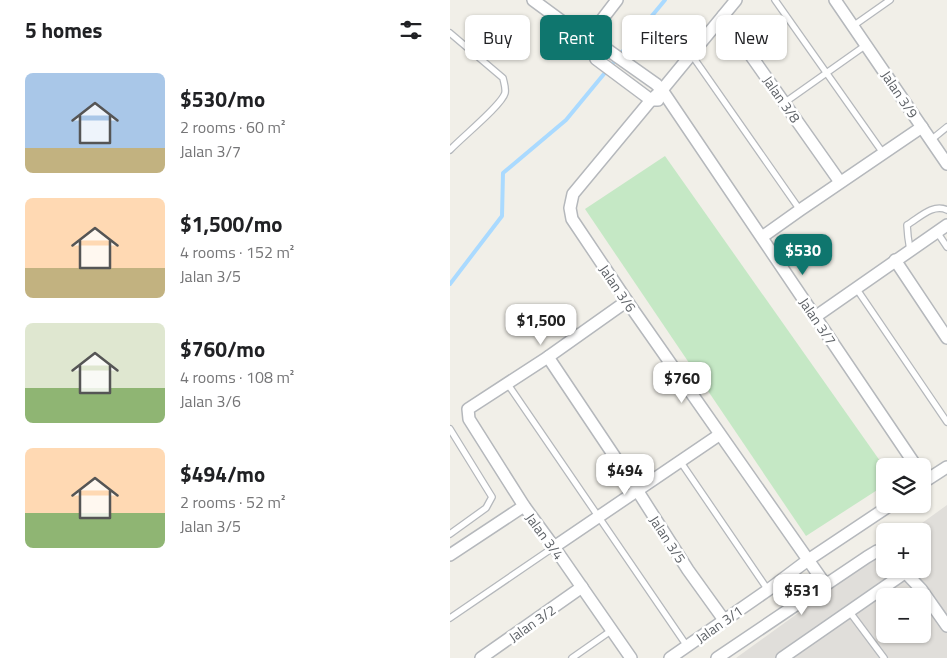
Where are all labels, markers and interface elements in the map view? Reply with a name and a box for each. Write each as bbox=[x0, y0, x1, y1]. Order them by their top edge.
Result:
text: 5 homes bbox=[25, 14, 102, 46]
chip: Buy bbox=[465, 15, 530, 60]
chip: Rent bbox=[540, 15, 612, 60]
chip: Filters bbox=[622, 15, 706, 60]
chip: New bbox=[716, 15, 787, 60]
icon: filters bbox=[397, 16, 425, 44]
street label: Jalan 3/9 bbox=[876, 66, 924, 122]
street label: Jalan 3/8 bbox=[758, 71, 806, 127]
text: $530/mo bbox=[180, 83, 265, 115]
icon: home bbox=[65, 93, 125, 153]
text: 2 rooms · 60 m² bbox=[180, 115, 285, 139]
text: Jalan 3/7 bbox=[180, 139, 241, 163]
text: $1,500/mo bbox=[180, 208, 282, 240]
icon: home bbox=[65, 218, 125, 278]
pin: $530 bbox=[773, 234, 833, 276]
text: $530 bbox=[785, 238, 821, 262]
text: 4 rooms · 152 m² bbox=[180, 240, 294, 264]
street label: Jalan 3/6 bbox=[594, 260, 642, 316]
text: Jalan 3/5 bbox=[180, 264, 241, 288]
street label: Jalan 3/7 bbox=[794, 293, 842, 349]
pin: $1,500 bbox=[500, 304, 582, 346]
text: $1,500 bbox=[516, 308, 566, 332]
text: $760/mo bbox=[180, 333, 265, 365]
icon: home bbox=[65, 343, 125, 403]
pin: $760 bbox=[652, 362, 712, 404]
text: 4 rooms · 108 m² bbox=[180, 365, 294, 389]
text: $760 bbox=[664, 366, 700, 390]
text: Jalan 3/6 bbox=[180, 389, 241, 413]
pin: $494 bbox=[595, 454, 655, 496]
text: $494/mo bbox=[180, 458, 265, 490]
text: $494 bbox=[607, 458, 643, 482]
map controls bbox=[876, 458, 931, 643]
button: layers bbox=[876, 458, 931, 513]
icon: home bbox=[65, 468, 125, 528]
text: 2 rooms · 52 m² bbox=[180, 490, 285, 514]
street label: Jalan 3/4 bbox=[521, 508, 569, 564]
street label: Jalan 3/5 bbox=[645, 511, 691, 567]
text: Jalan 3/5 bbox=[180, 514, 241, 538]
button: + bbox=[876, 523, 931, 578]
pin: $531 bbox=[772, 574, 832, 616]
text: $531 bbox=[784, 578, 820, 602]
button: − bbox=[876, 588, 931, 643]
street label: Jalan 3/2 bbox=[504, 599, 560, 647]
street label: Jalan 3/1 bbox=[691, 600, 747, 648]

